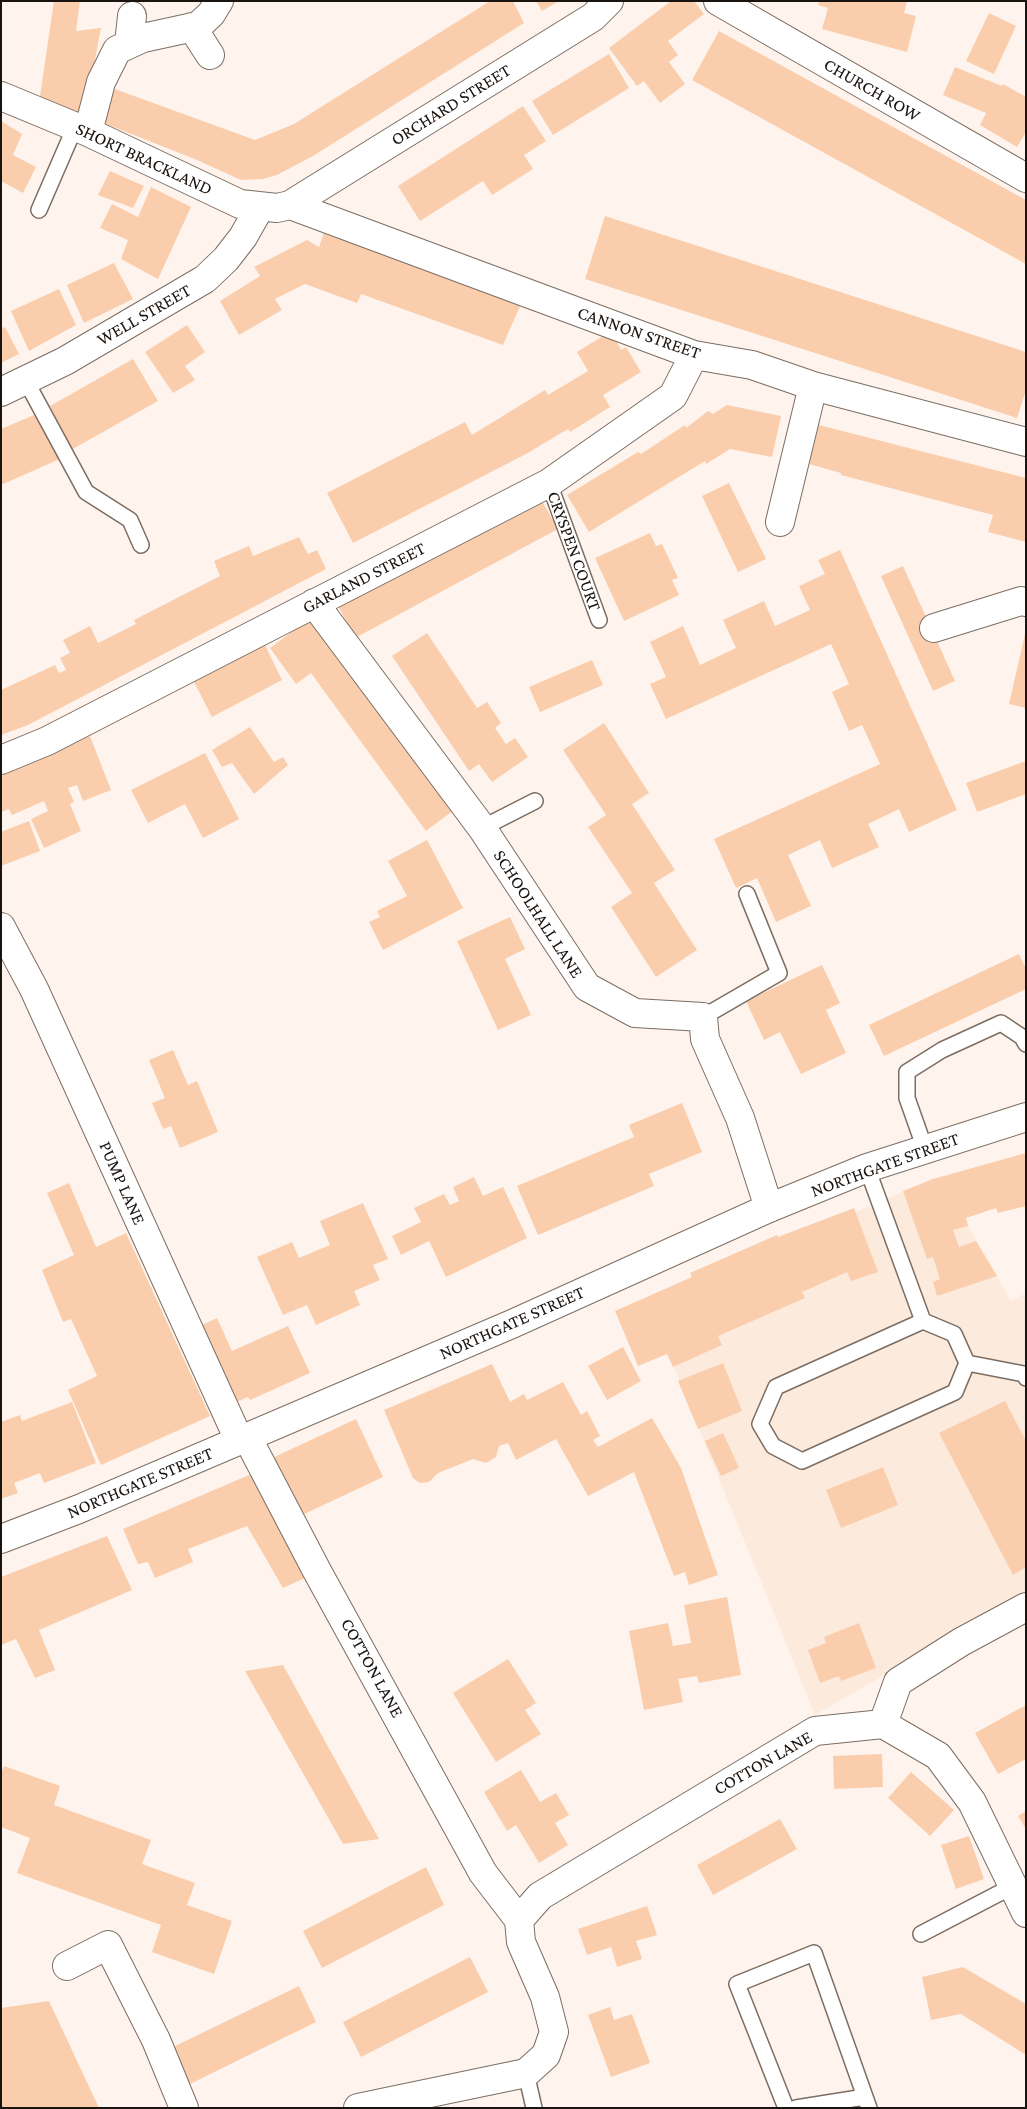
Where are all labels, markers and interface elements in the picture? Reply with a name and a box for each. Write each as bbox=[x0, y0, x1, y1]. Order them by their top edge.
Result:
street label: CHURCH ROW bbox=[820, 54, 924, 126]
street label: ORCHARD STREET bbox=[387, 59, 515, 151]
street label: SHORT BRACKLAND bbox=[72, 118, 216, 200]
street label: WELL STREET bbox=[93, 279, 195, 351]
street label: CANNON STREET bbox=[574, 302, 704, 364]
street label: CRYSPEN COURT bbox=[542, 488, 606, 614]
street label: GARLAND STREET bbox=[299, 538, 429, 618]
street label: SCHOOLHALL LANE bbox=[489, 846, 587, 982]
street label: NORTHGATE STREET bbox=[808, 1128, 962, 1202]
street label: PUMP LANE bbox=[94, 1138, 150, 1228]
street label: NORTHGATE STREET bbox=[436, 1281, 588, 1365]
street label: NORTHGATE STREET bbox=[64, 1442, 216, 1524]
street label: COTTON LANE bbox=[336, 1615, 408, 1721]
street label: COTTON LANE bbox=[710, 1726, 816, 1800]

